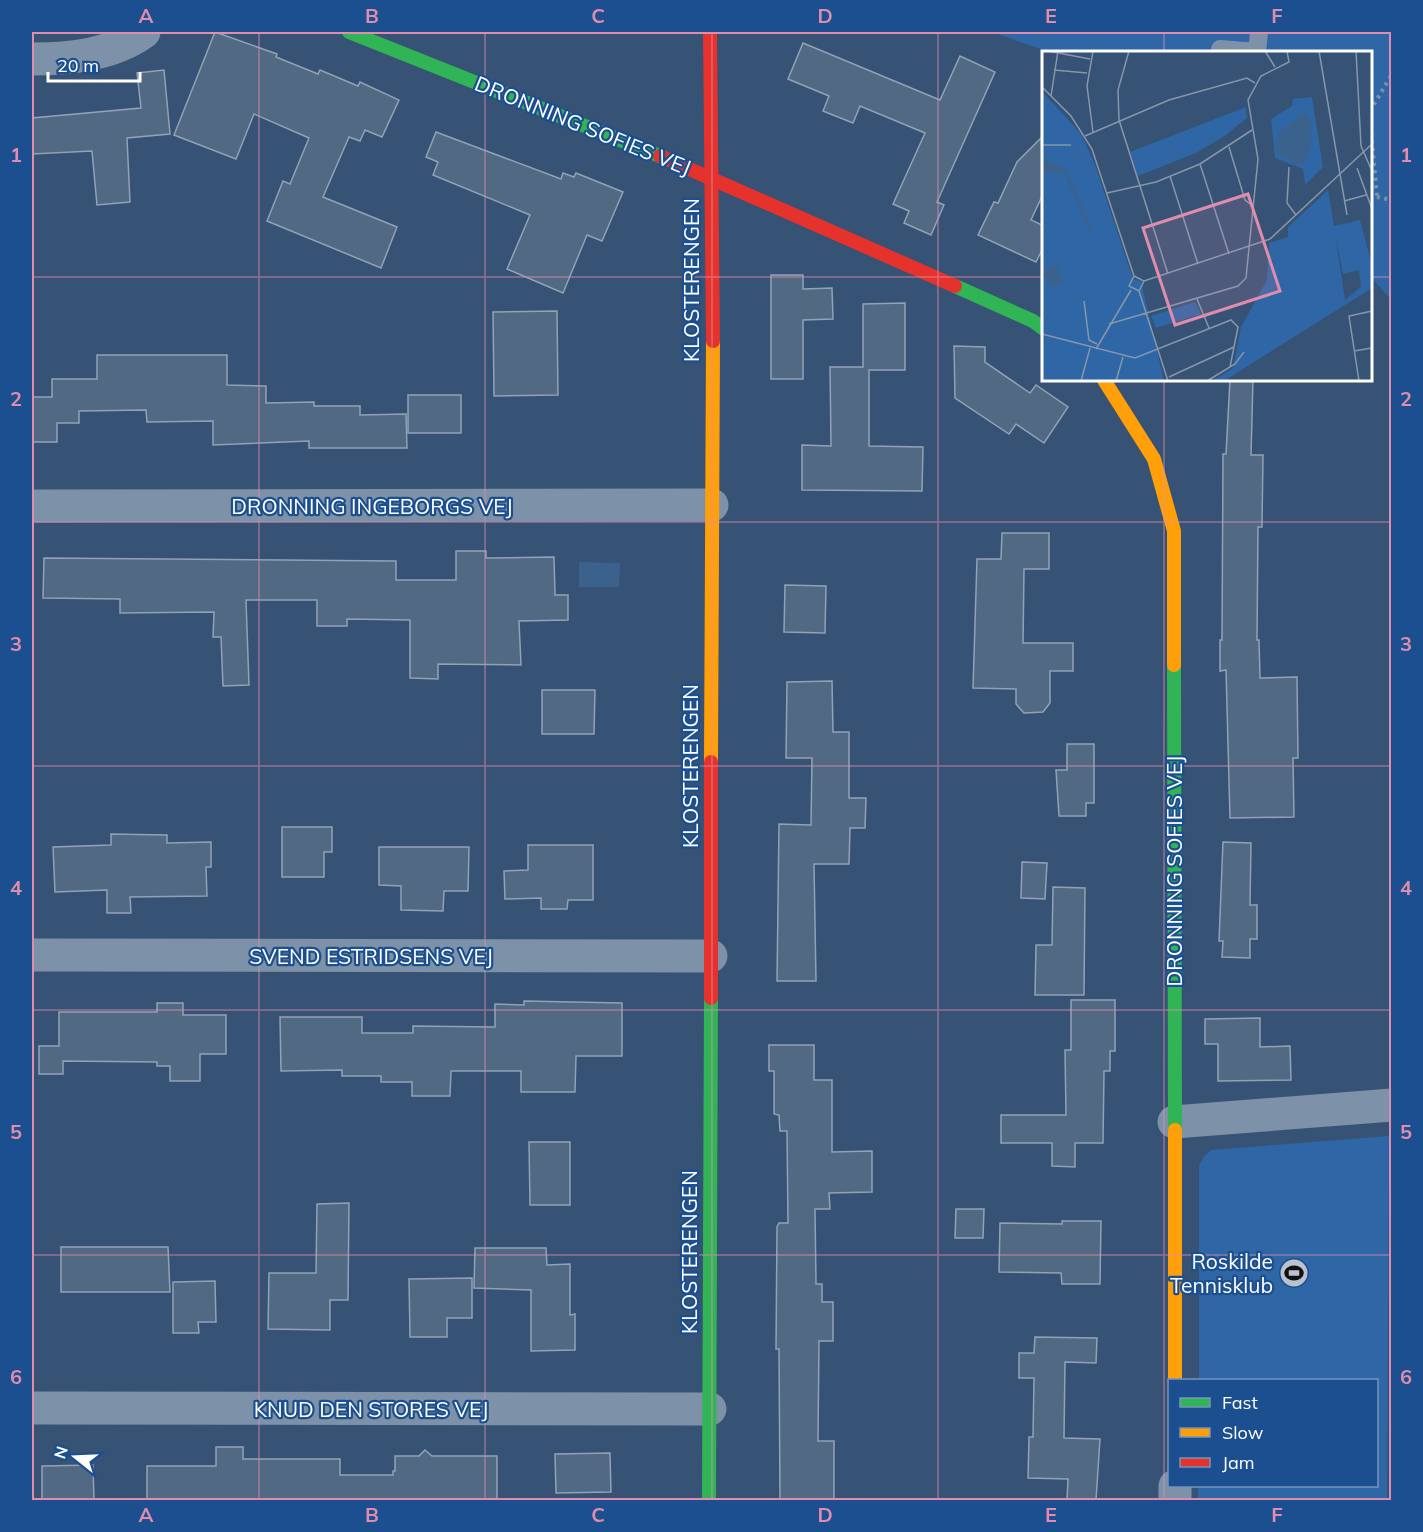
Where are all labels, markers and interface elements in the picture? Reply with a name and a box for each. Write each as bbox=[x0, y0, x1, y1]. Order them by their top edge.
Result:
text: A bbox=[139, 3, 154, 28]
text: B bbox=[365, 3, 379, 28]
text: C bbox=[591, 3, 605, 28]
text: D bbox=[817, 3, 833, 28]
text: E bbox=[1045, 3, 1057, 28]
text: F bbox=[1271, 3, 1283, 28]
scale bar bbox=[48, 45, 140, 83]
inset map bbox=[1042, 51, 1372, 381]
text: 20 m bbox=[57, 54, 99, 77]
street label: DRONNING SOFIES VEJ bbox=[471, 70, 695, 180]
text: 1 bbox=[10, 142, 22, 167]
text: 1 bbox=[1400, 142, 1412, 167]
street label: KLOSTERENGEN bbox=[678, 198, 704, 362]
text: 2 bbox=[10, 386, 22, 411]
text: 2 bbox=[1400, 386, 1412, 411]
street label: DRONNING INGEBORGS VEJ bbox=[231, 493, 513, 519]
text: 3 bbox=[10, 631, 22, 656]
text: 3 bbox=[1400, 631, 1412, 656]
street label: KLOSTERENGEN bbox=[677, 684, 703, 848]
street label: DRONNING SOFIES VEJ bbox=[1161, 756, 1187, 986]
text: 4 bbox=[10, 875, 22, 900]
text: 4 bbox=[1400, 875, 1412, 900]
street label: SVEND ESTRIDSENS VEJ bbox=[249, 943, 493, 969]
text: 5 bbox=[10, 1119, 22, 1144]
text: 5 bbox=[1400, 1119, 1412, 1144]
street label: KLOSTERENGEN bbox=[676, 1170, 702, 1334]
place label: Roskilde Tennisklub bbox=[1170, 1248, 1273, 1298]
sports icon: Roskilde Tennisklub bbox=[1278, 1257, 1310, 1289]
text: 6 bbox=[10, 1364, 22, 1389]
text: 6 bbox=[1400, 1364, 1412, 1389]
legend bbox=[1168, 1379, 1378, 1487]
text: Fast bbox=[1222, 1391, 1258, 1414]
street label: KNUD DEN STORES VEJ bbox=[254, 1396, 488, 1422]
text: Slow bbox=[1222, 1421, 1264, 1444]
north arrow bbox=[45, 1427, 105, 1487]
text: N bbox=[49, 1444, 72, 1461]
text: Jam bbox=[1222, 1451, 1255, 1474]
text: A bbox=[139, 1502, 154, 1527]
text: B bbox=[365, 1502, 379, 1527]
text: C bbox=[591, 1502, 605, 1527]
text: D bbox=[817, 1502, 833, 1527]
text: E bbox=[1045, 1502, 1057, 1527]
text: F bbox=[1271, 1502, 1283, 1527]

